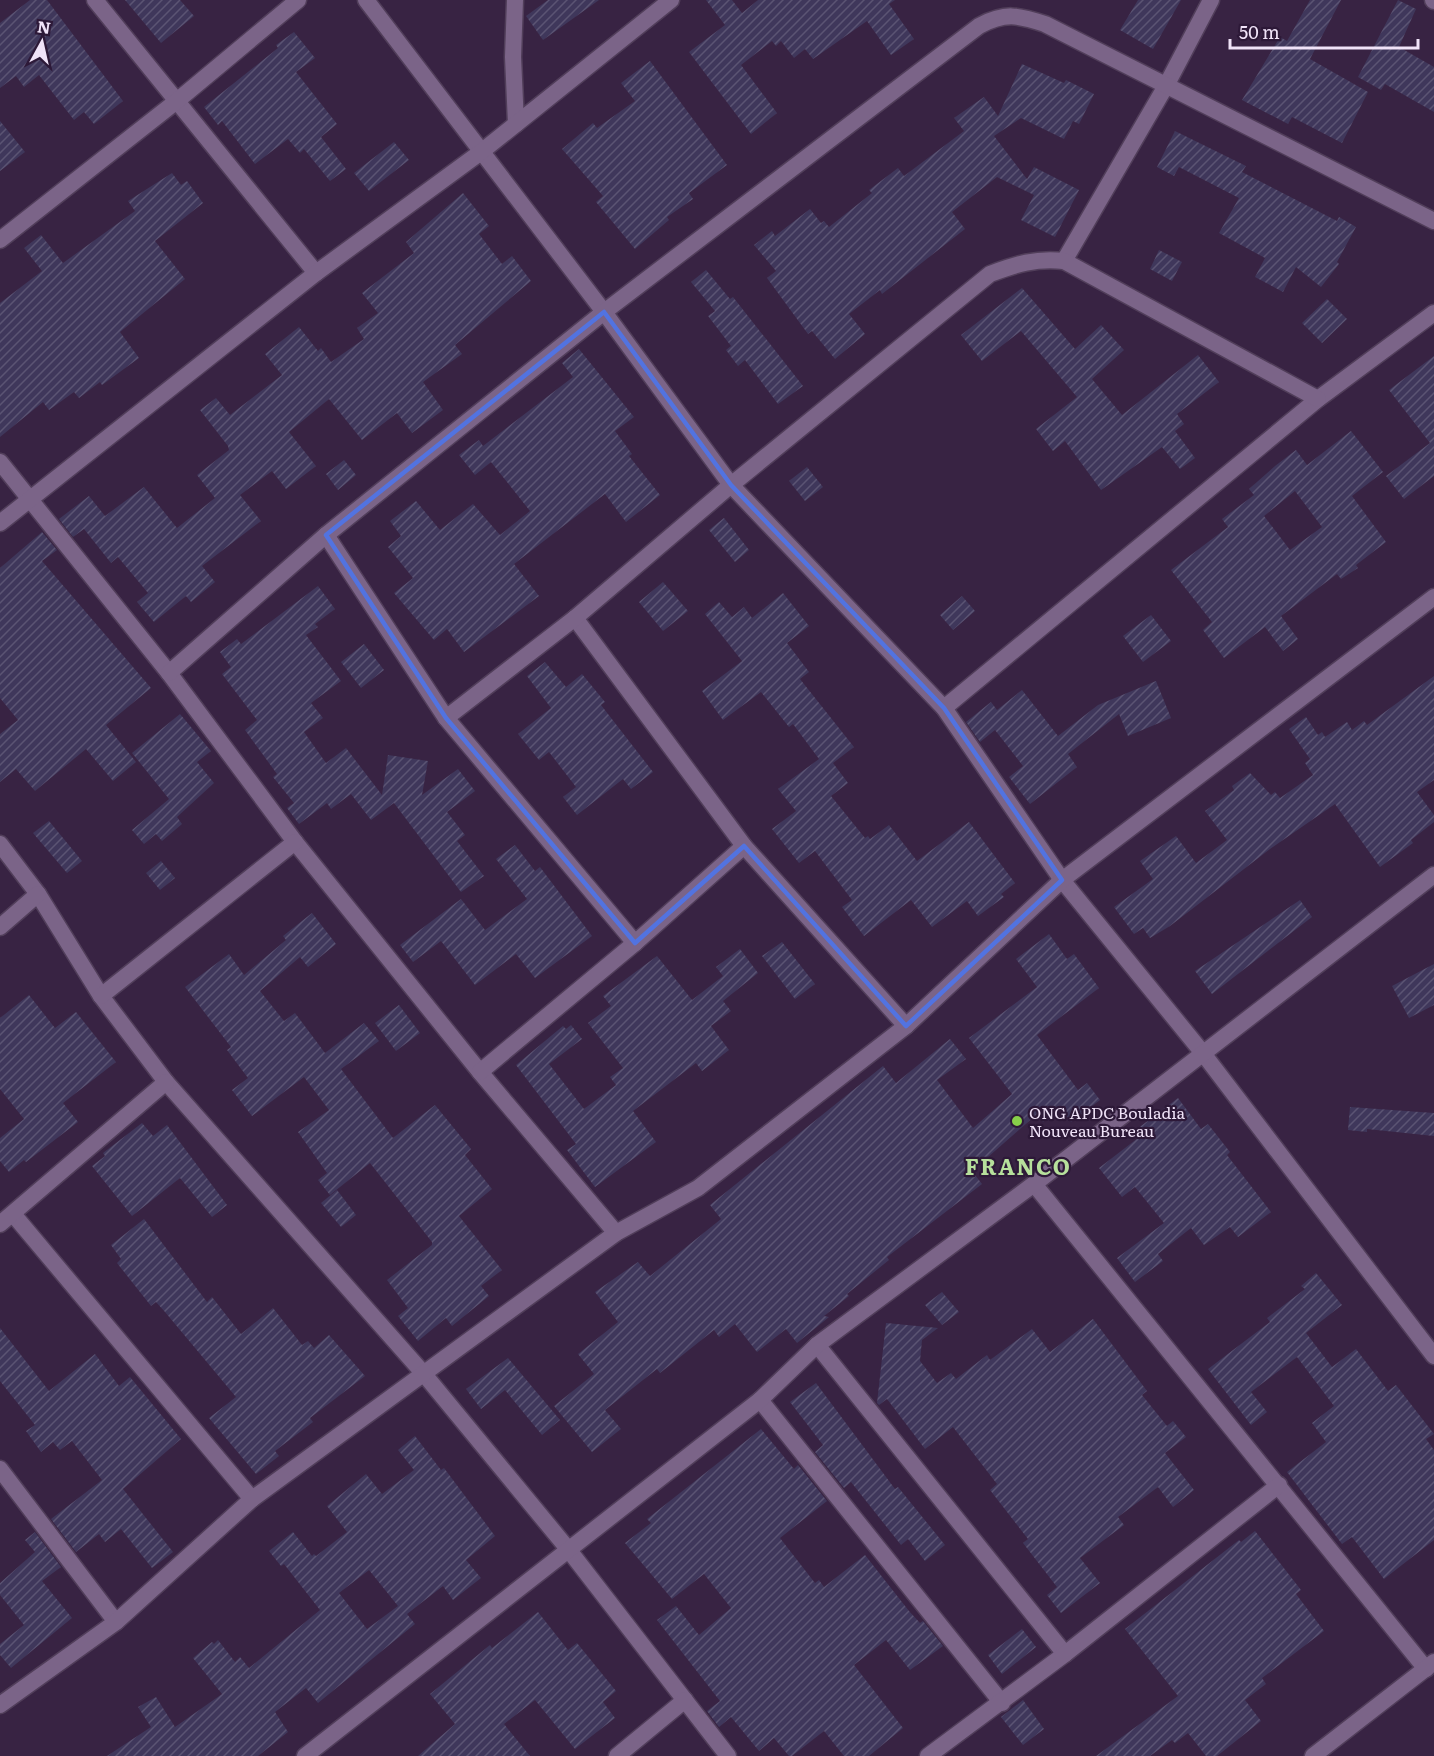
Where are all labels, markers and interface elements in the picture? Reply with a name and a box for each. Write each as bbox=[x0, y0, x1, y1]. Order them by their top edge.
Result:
north arrow bbox=[12, 12, 72, 72]
scale bar bbox=[1230, 12, 1418, 50]
text: N bbox=[36, 13, 53, 39]
text: 50 m bbox=[1239, 18, 1280, 45]
place label: ONG APDC Bouladia Nouveau Bureau bbox=[1029, 1100, 1186, 1142]
marker: ONG APDC Bouladia Nouveau Bureau bbox=[1010, 1114, 1024, 1128]
district label: FRANCO bbox=[965, 1149, 1071, 1182]

